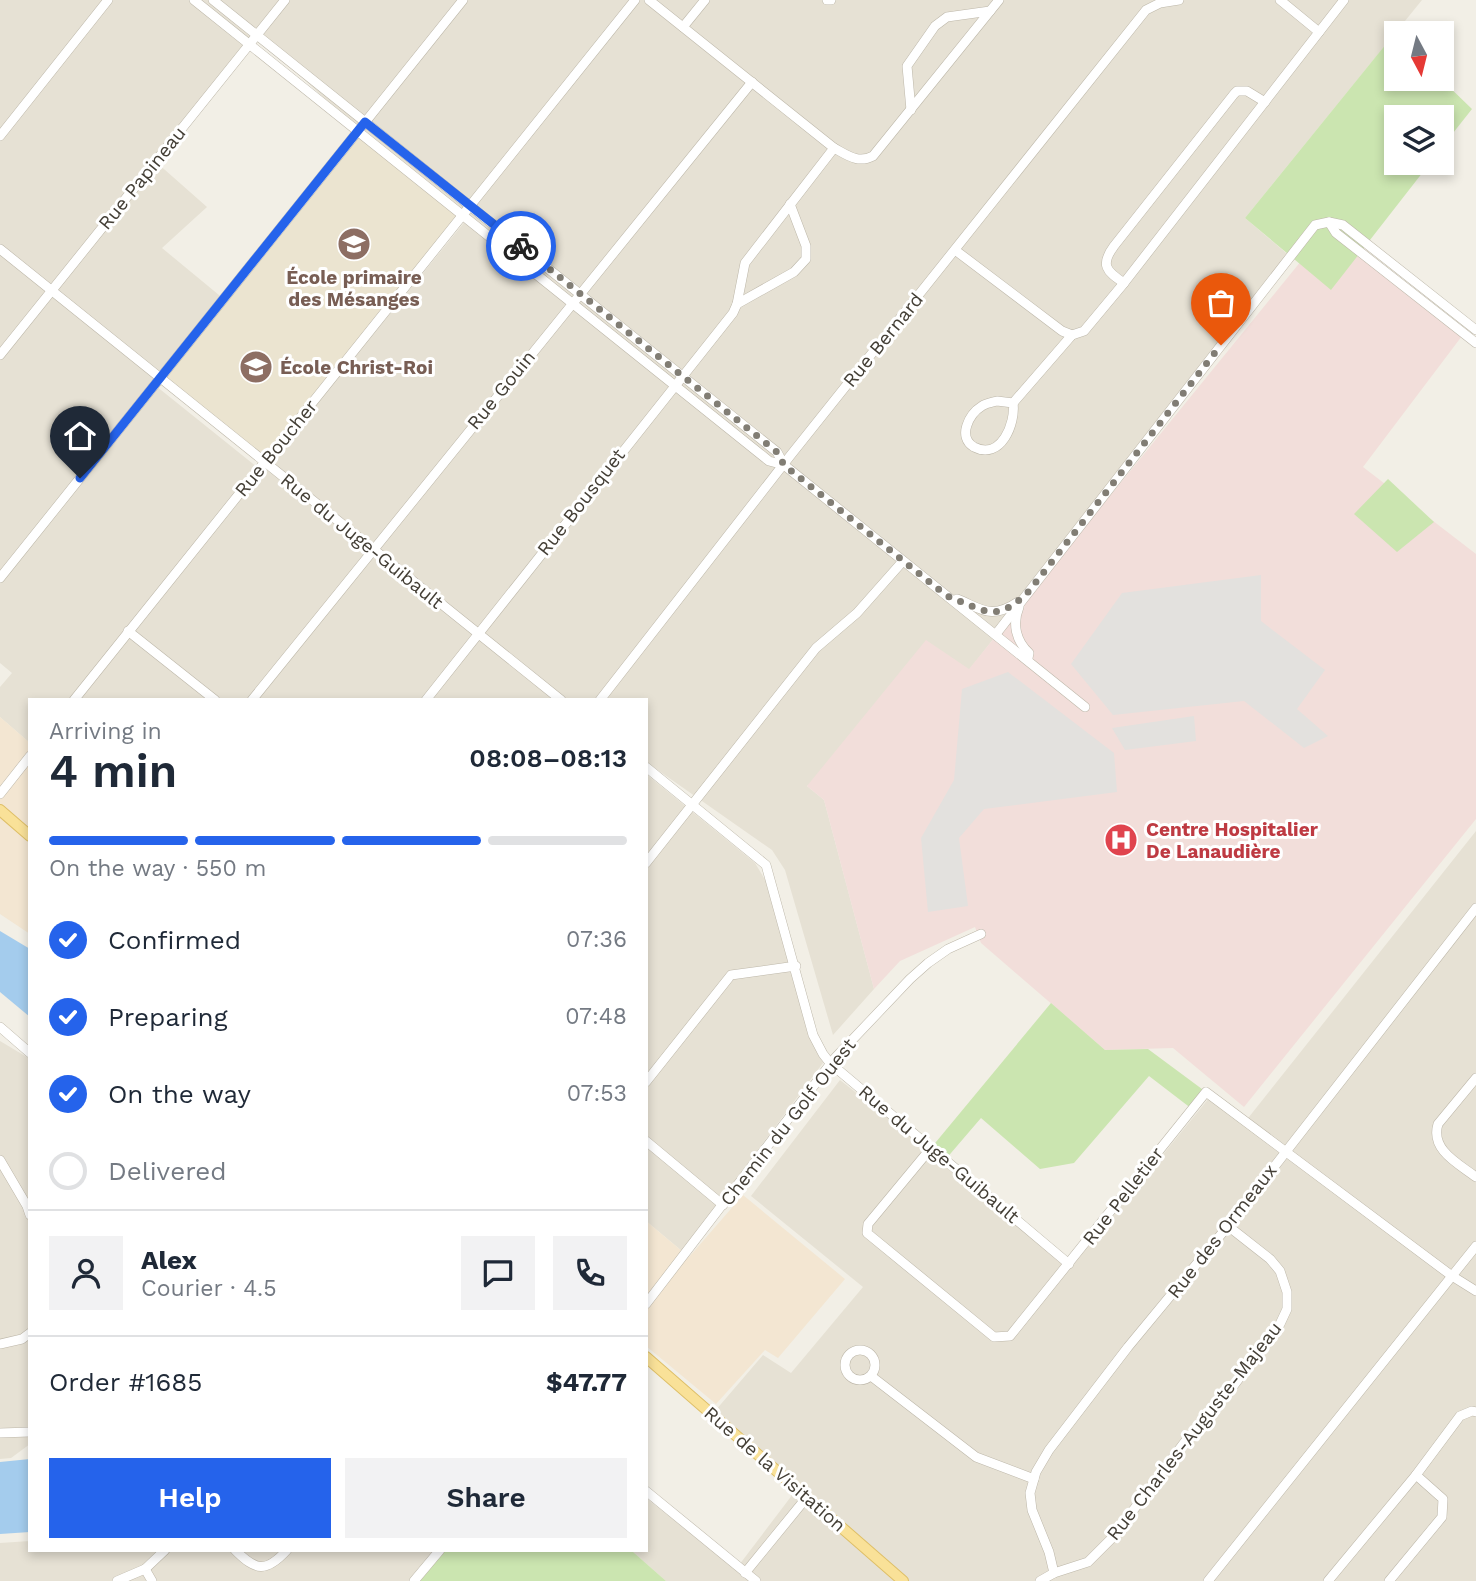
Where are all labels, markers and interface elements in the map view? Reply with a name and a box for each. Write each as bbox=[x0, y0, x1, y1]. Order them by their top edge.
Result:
north arrow bbox=[1384, 21, 1454, 91]
map controls bbox=[1384, 21, 1454, 175]
button: layers bbox=[1384, 105, 1454, 175]
street label: Rue Papineau bbox=[93, 122, 191, 234]
courier bbox=[486, 211, 556, 281]
school or university icon: École primaire des Mésanges bbox=[335, 225, 373, 263]
icon: bike bbox=[502, 227, 540, 265]
place label: École primaire des Mésanges bbox=[286, 266, 422, 311]
pin bbox=[1191, 273, 1251, 345]
icon: bag bbox=[1202, 284, 1240, 322]
street label: Rue Bernard bbox=[838, 288, 928, 392]
street label: Rue Gouin bbox=[462, 346, 540, 434]
school or university icon: École Christ-Roi bbox=[237, 348, 275, 386]
place label: École Christ-Roi bbox=[280, 356, 433, 379]
street label: Rue Boucher bbox=[230, 395, 322, 501]
pin bbox=[50, 406, 110, 478]
icon: home bbox=[61, 417, 99, 455]
street label: Rue Bousquet bbox=[532, 444, 630, 560]
street label: Rue du Juge-Guibault bbox=[276, 468, 448, 614]
text: Arriving in bbox=[49, 718, 162, 745]
text: 08:08–08:13 bbox=[469, 743, 627, 773]
text: 4 min bbox=[49, 744, 177, 798]
place label: Centre Hospitalier De Lanaudière bbox=[1146, 818, 1319, 863]
hospital icon: Centre Hospitalier De Lanaudière bbox=[1102, 821, 1140, 859]
text: On the way · 550 m bbox=[49, 855, 267, 882]
icon: check bbox=[49, 921, 87, 959]
text: Confirmed bbox=[108, 925, 241, 955]
text: 07:36 bbox=[566, 926, 627, 953]
icon: check bbox=[49, 998, 87, 1036]
text: Preparing bbox=[108, 1002, 228, 1032]
text: 07:48 bbox=[565, 1003, 627, 1030]
street label: Chemin du Golf Ouest bbox=[715, 1034, 861, 1210]
icon: check bbox=[49, 1075, 87, 1113]
text: On the way bbox=[108, 1079, 251, 1109]
text: 07:53 bbox=[567, 1080, 627, 1107]
street label: Rue du Juge-Guibault bbox=[854, 1080, 1024, 1228]
street label: Rue Pelletier bbox=[1078, 1142, 1169, 1250]
text: Delivered bbox=[108, 1156, 227, 1186]
street label: Rue des Ormeaux bbox=[1162, 1159, 1282, 1303]
button: person bbox=[49, 1236, 123, 1310]
button: chat bbox=[461, 1236, 535, 1310]
button: phone bbox=[553, 1236, 627, 1310]
text: Alex bbox=[141, 1245, 197, 1275]
text: Courier · 4.5 bbox=[141, 1275, 277, 1302]
street label: Rue Charles-Auguste-Majeau bbox=[1102, 1317, 1286, 1545]
text: Order #1685 bbox=[49, 1367, 202, 1397]
text: $47.77 bbox=[546, 1367, 627, 1397]
street label: Rue de la Visitation bbox=[700, 1401, 850, 1537]
button: Help bbox=[49, 1458, 331, 1538]
button: Share bbox=[345, 1458, 627, 1538]

